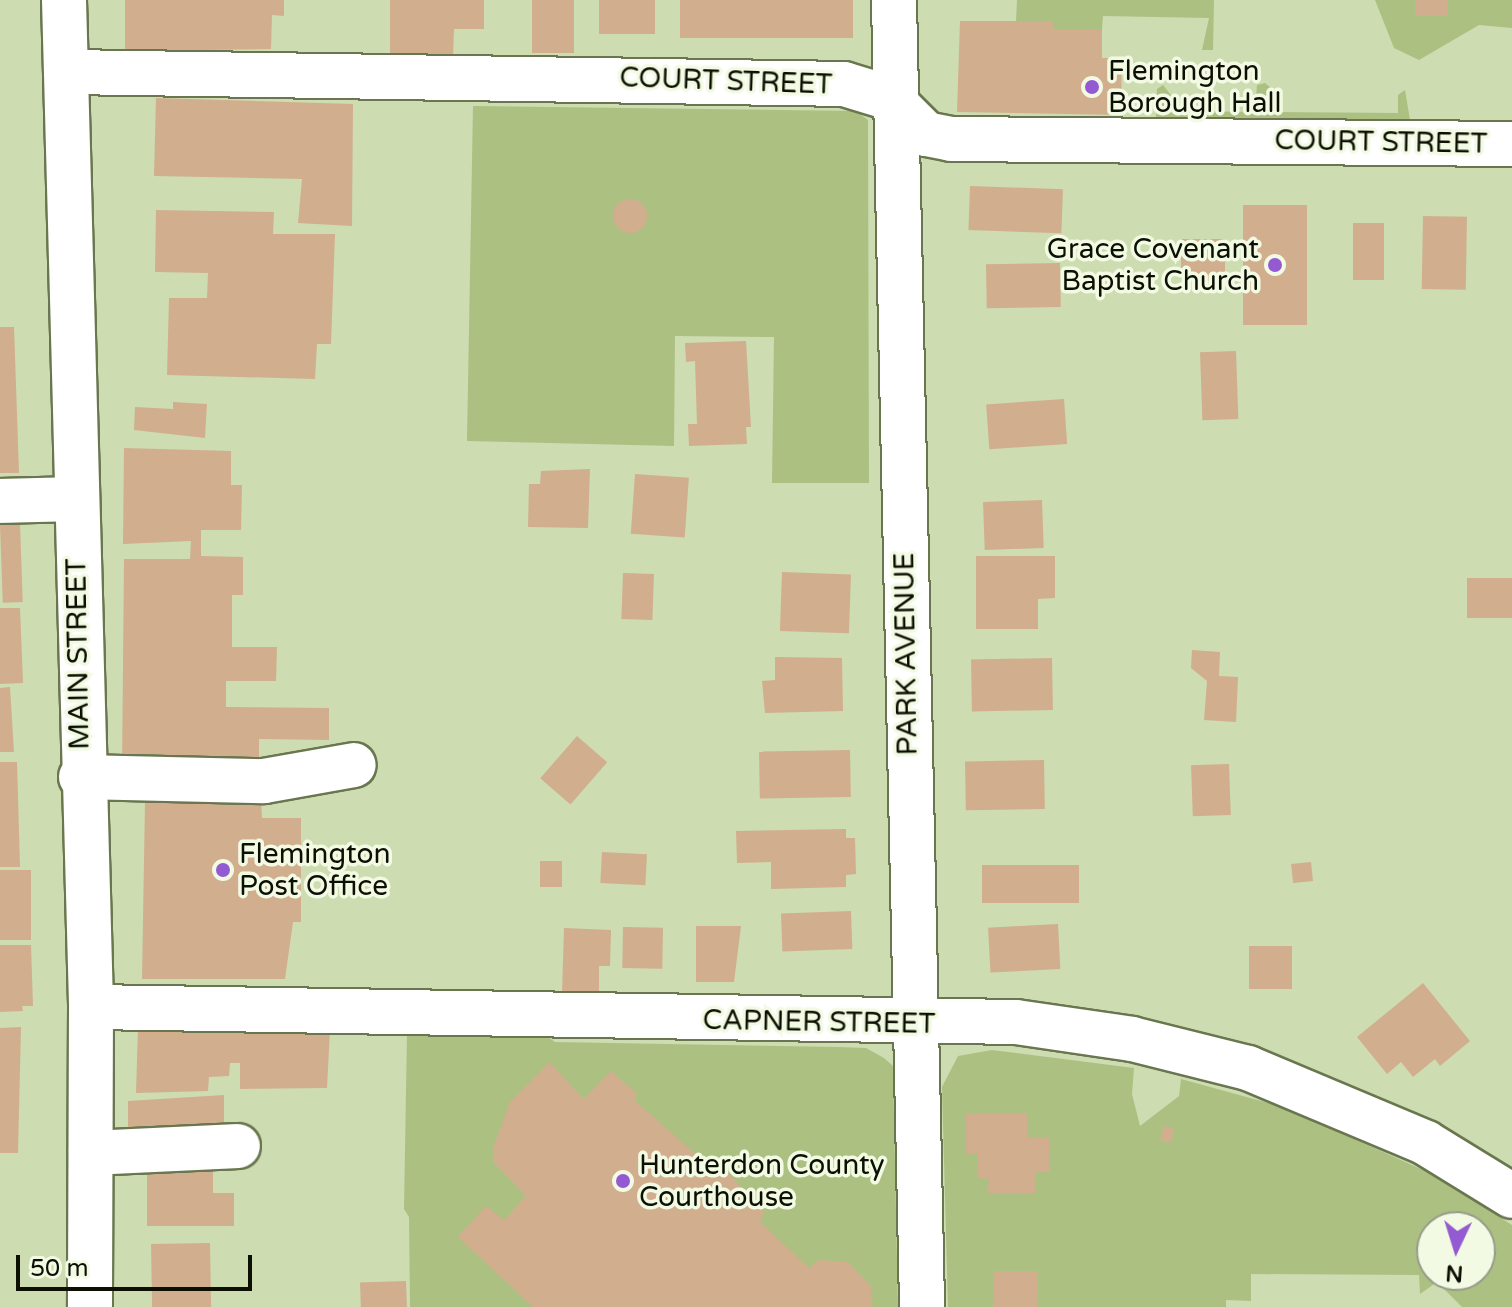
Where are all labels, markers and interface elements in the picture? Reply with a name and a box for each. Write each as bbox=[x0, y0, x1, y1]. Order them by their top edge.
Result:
place label: Flemington Borough Hall bbox=[1108, 54, 1281, 120]
street label: COURT STREET bbox=[619, 60, 833, 102]
marker: Flemington Borough Hall bbox=[1083, 78, 1101, 96]
street label: COURT STREET bbox=[1274, 123, 1488, 161]
place label: Grace Covenant Baptist Church bbox=[1047, 232, 1259, 298]
marker: Grace Covenant Baptist Church bbox=[1266, 256, 1284, 274]
street label: PARK AVENUE bbox=[887, 552, 925, 756]
street label: MAIN STREET bbox=[60, 558, 96, 750]
place label: Flemington Post Office bbox=[239, 837, 391, 903]
marker: Flemington Post Office bbox=[214, 861, 232, 879]
street label: CAPNER STREET bbox=[702, 1003, 936, 1041]
place label: Hunterdon County Courthouse bbox=[639, 1148, 885, 1214]
marker: Hunterdon County Courthouse bbox=[614, 1172, 632, 1190]
north arrow bbox=[1416, 1211, 1496, 1291]
scale bar bbox=[20, 1239, 256, 1289]
text: 50 m bbox=[30, 1254, 88, 1283]
text: N bbox=[1445, 1259, 1464, 1287]

